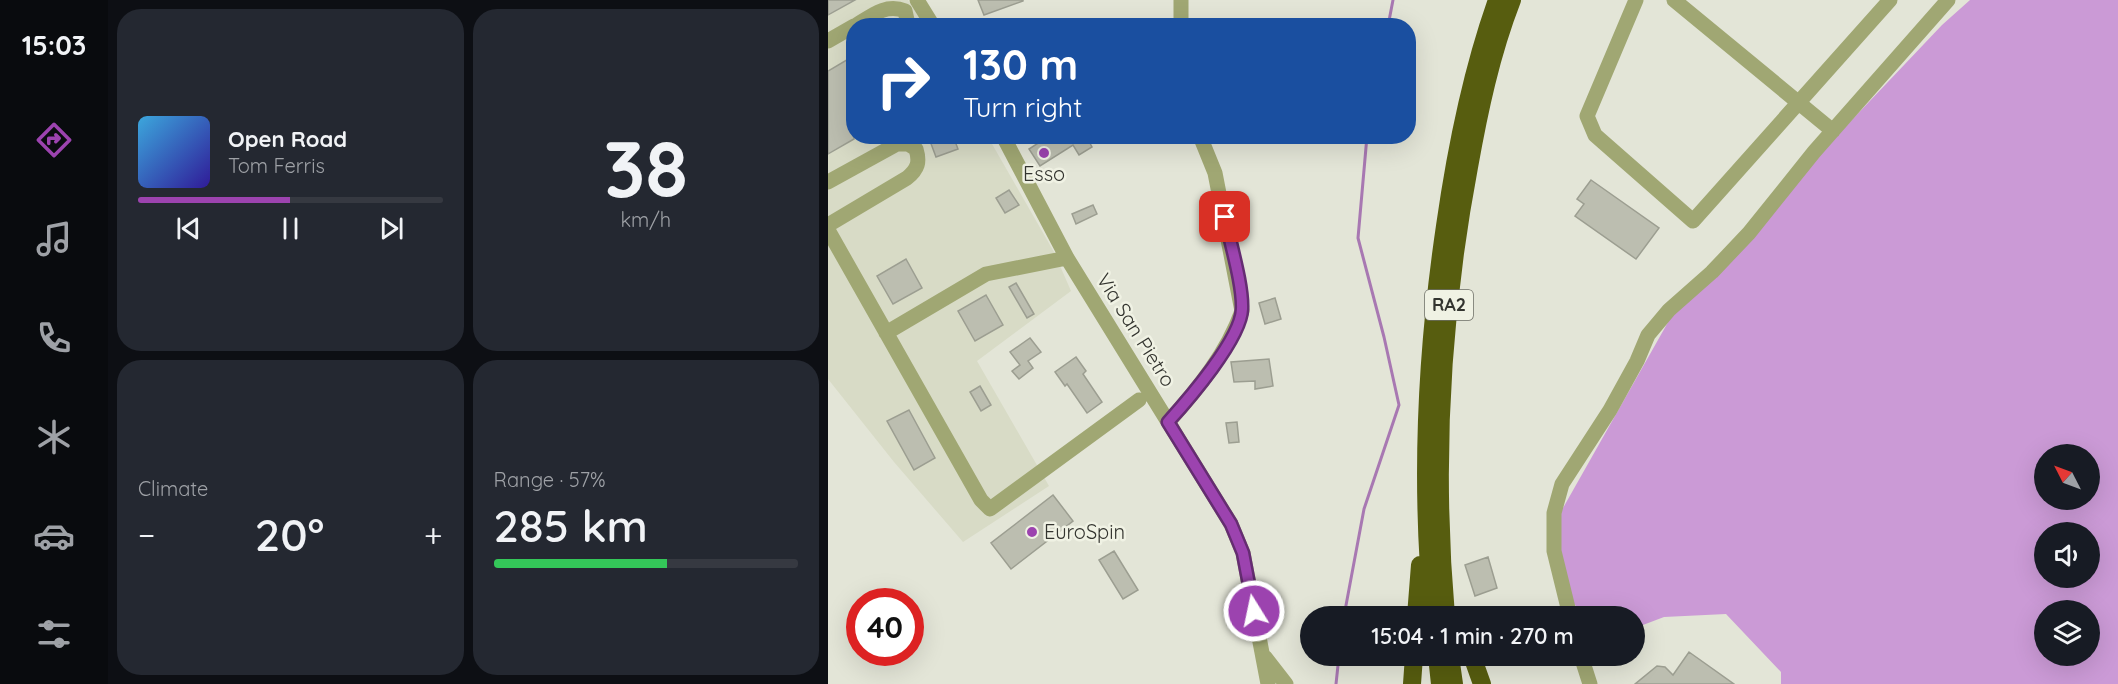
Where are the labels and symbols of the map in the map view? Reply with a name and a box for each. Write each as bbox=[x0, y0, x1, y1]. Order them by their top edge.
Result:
marker: Esso bbox=[1037, 146, 1051, 160]
place label: Esso bbox=[1023, 161, 1065, 186]
pin bbox=[1199, 191, 1250, 242]
street label: Via San Pietro bbox=[1092, 268, 1181, 391]
road number: RA2 bbox=[1425, 290, 1473, 320]
north arrow bbox=[2034, 444, 2100, 510]
place label: EuroSpin bbox=[1044, 519, 1125, 544]
marker: EuroSpin bbox=[1025, 525, 1039, 539]
position arrow bbox=[1222, 579, 1286, 643]
speed limit sign: 40 bbox=[846, 588, 924, 666]

